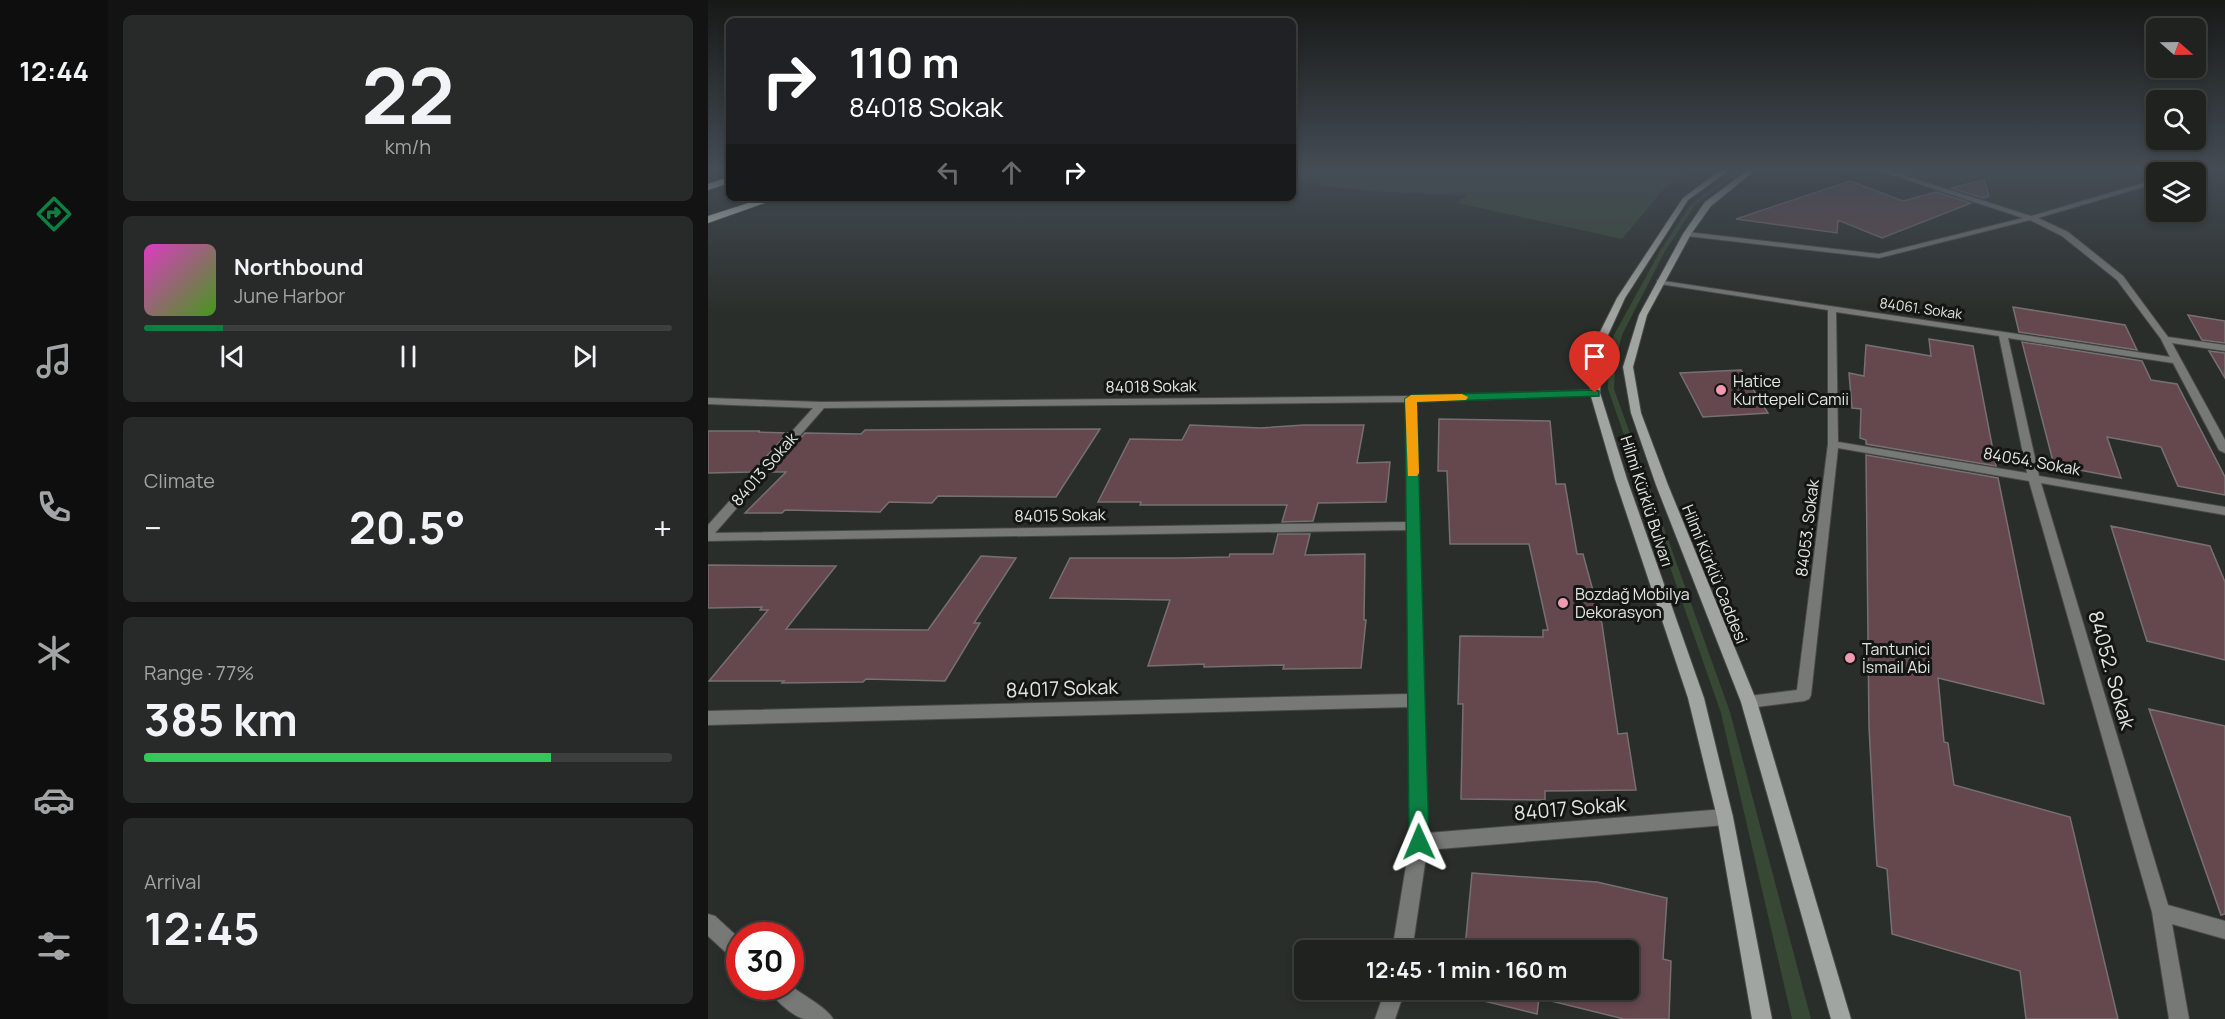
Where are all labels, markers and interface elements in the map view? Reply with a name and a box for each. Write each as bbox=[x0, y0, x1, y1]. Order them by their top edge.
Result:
north arrow bbox=[2146, 18, 2206, 78]
map controls bbox=[2146, 18, 2206, 222]
text: 110 m bbox=[849, 33, 960, 91]
text: 22 bbox=[362, 41, 454, 147]
icon: right bbox=[750, 42, 828, 120]
text: 12:44 bbox=[19, 52, 89, 89]
text: 84018 Sokak bbox=[849, 88, 1003, 125]
button: search bbox=[2146, 90, 2206, 150]
text: km/h bbox=[385, 133, 431, 160]
icon: left bbox=[932, 156, 965, 189]
icon: ahead bbox=[995, 156, 1028, 189]
icon: right bbox=[1058, 156, 1091, 189]
button: layers bbox=[2146, 162, 2206, 222]
icon: directions bbox=[33, 193, 75, 235]
text: Northbound bbox=[234, 252, 364, 282]
text: June Harbor bbox=[234, 282, 346, 309]
street label: 84061. Sokak bbox=[1878, 293, 1965, 323]
pin bbox=[1569, 331, 1620, 393]
icon: music bbox=[33, 340, 75, 382]
icon: previous bbox=[216, 340, 249, 373]
icon: pause bbox=[392, 340, 425, 373]
icon: next bbox=[568, 340, 601, 373]
icon: arrive bbox=[1578, 340, 1611, 373]
place label: Hatice Kurttepeli Camii bbox=[1733, 370, 1849, 410]
street label: 84018 Sokak bbox=[1105, 374, 1198, 398]
marker: Hatice Kurttepeli Camii bbox=[1714, 383, 1728, 397]
street label: 84013 Sokak bbox=[726, 427, 803, 511]
street label: Hilmi Kürklü Bulvarı bbox=[1615, 433, 1679, 569]
street label: 84054. Sokak bbox=[1982, 442, 2083, 481]
text: Climate bbox=[144, 467, 215, 494]
street label: 84053. Sokak bbox=[1790, 477, 1824, 578]
icon: phone bbox=[33, 486, 75, 528]
text: 20.5° bbox=[349, 496, 466, 558]
street label: Hilmi Kürklü Caddesi bbox=[1677, 501, 1753, 647]
street label: 84015 Sokak bbox=[1014, 503, 1107, 527]
text: − bbox=[144, 505, 162, 550]
text: + bbox=[653, 505, 672, 550]
place label: Bozdağ Mobilya Dekorasyon bbox=[1575, 583, 1690, 623]
marker: Bozdağ Mobilya Dekorasyon bbox=[1556, 596, 1570, 610]
street label: 84052. Sokak bbox=[2082, 608, 2142, 733]
icon: climate bbox=[33, 632, 75, 674]
place label: Tantunici İsmail Abi bbox=[1862, 638, 1931, 678]
marker: Tantunici İsmail Abi bbox=[1843, 651, 1857, 665]
text: Range · 77% bbox=[144, 659, 254, 686]
street label: 84017 Sokak bbox=[1005, 673, 1120, 703]
text: 385 km bbox=[144, 688, 298, 750]
icon: car bbox=[33, 779, 75, 821]
street label: 84017 Sokak bbox=[1513, 790, 1628, 826]
position arrow bbox=[1387, 810, 1451, 874]
text: Arrival bbox=[144, 868, 201, 895]
text: 12:45 bbox=[144, 897, 260, 959]
speed limit sign: 30 bbox=[726, 922, 804, 1000]
icon: filters bbox=[33, 925, 75, 967]
text: 12:45 · 1 min · 160 m bbox=[1366, 955, 1567, 985]

